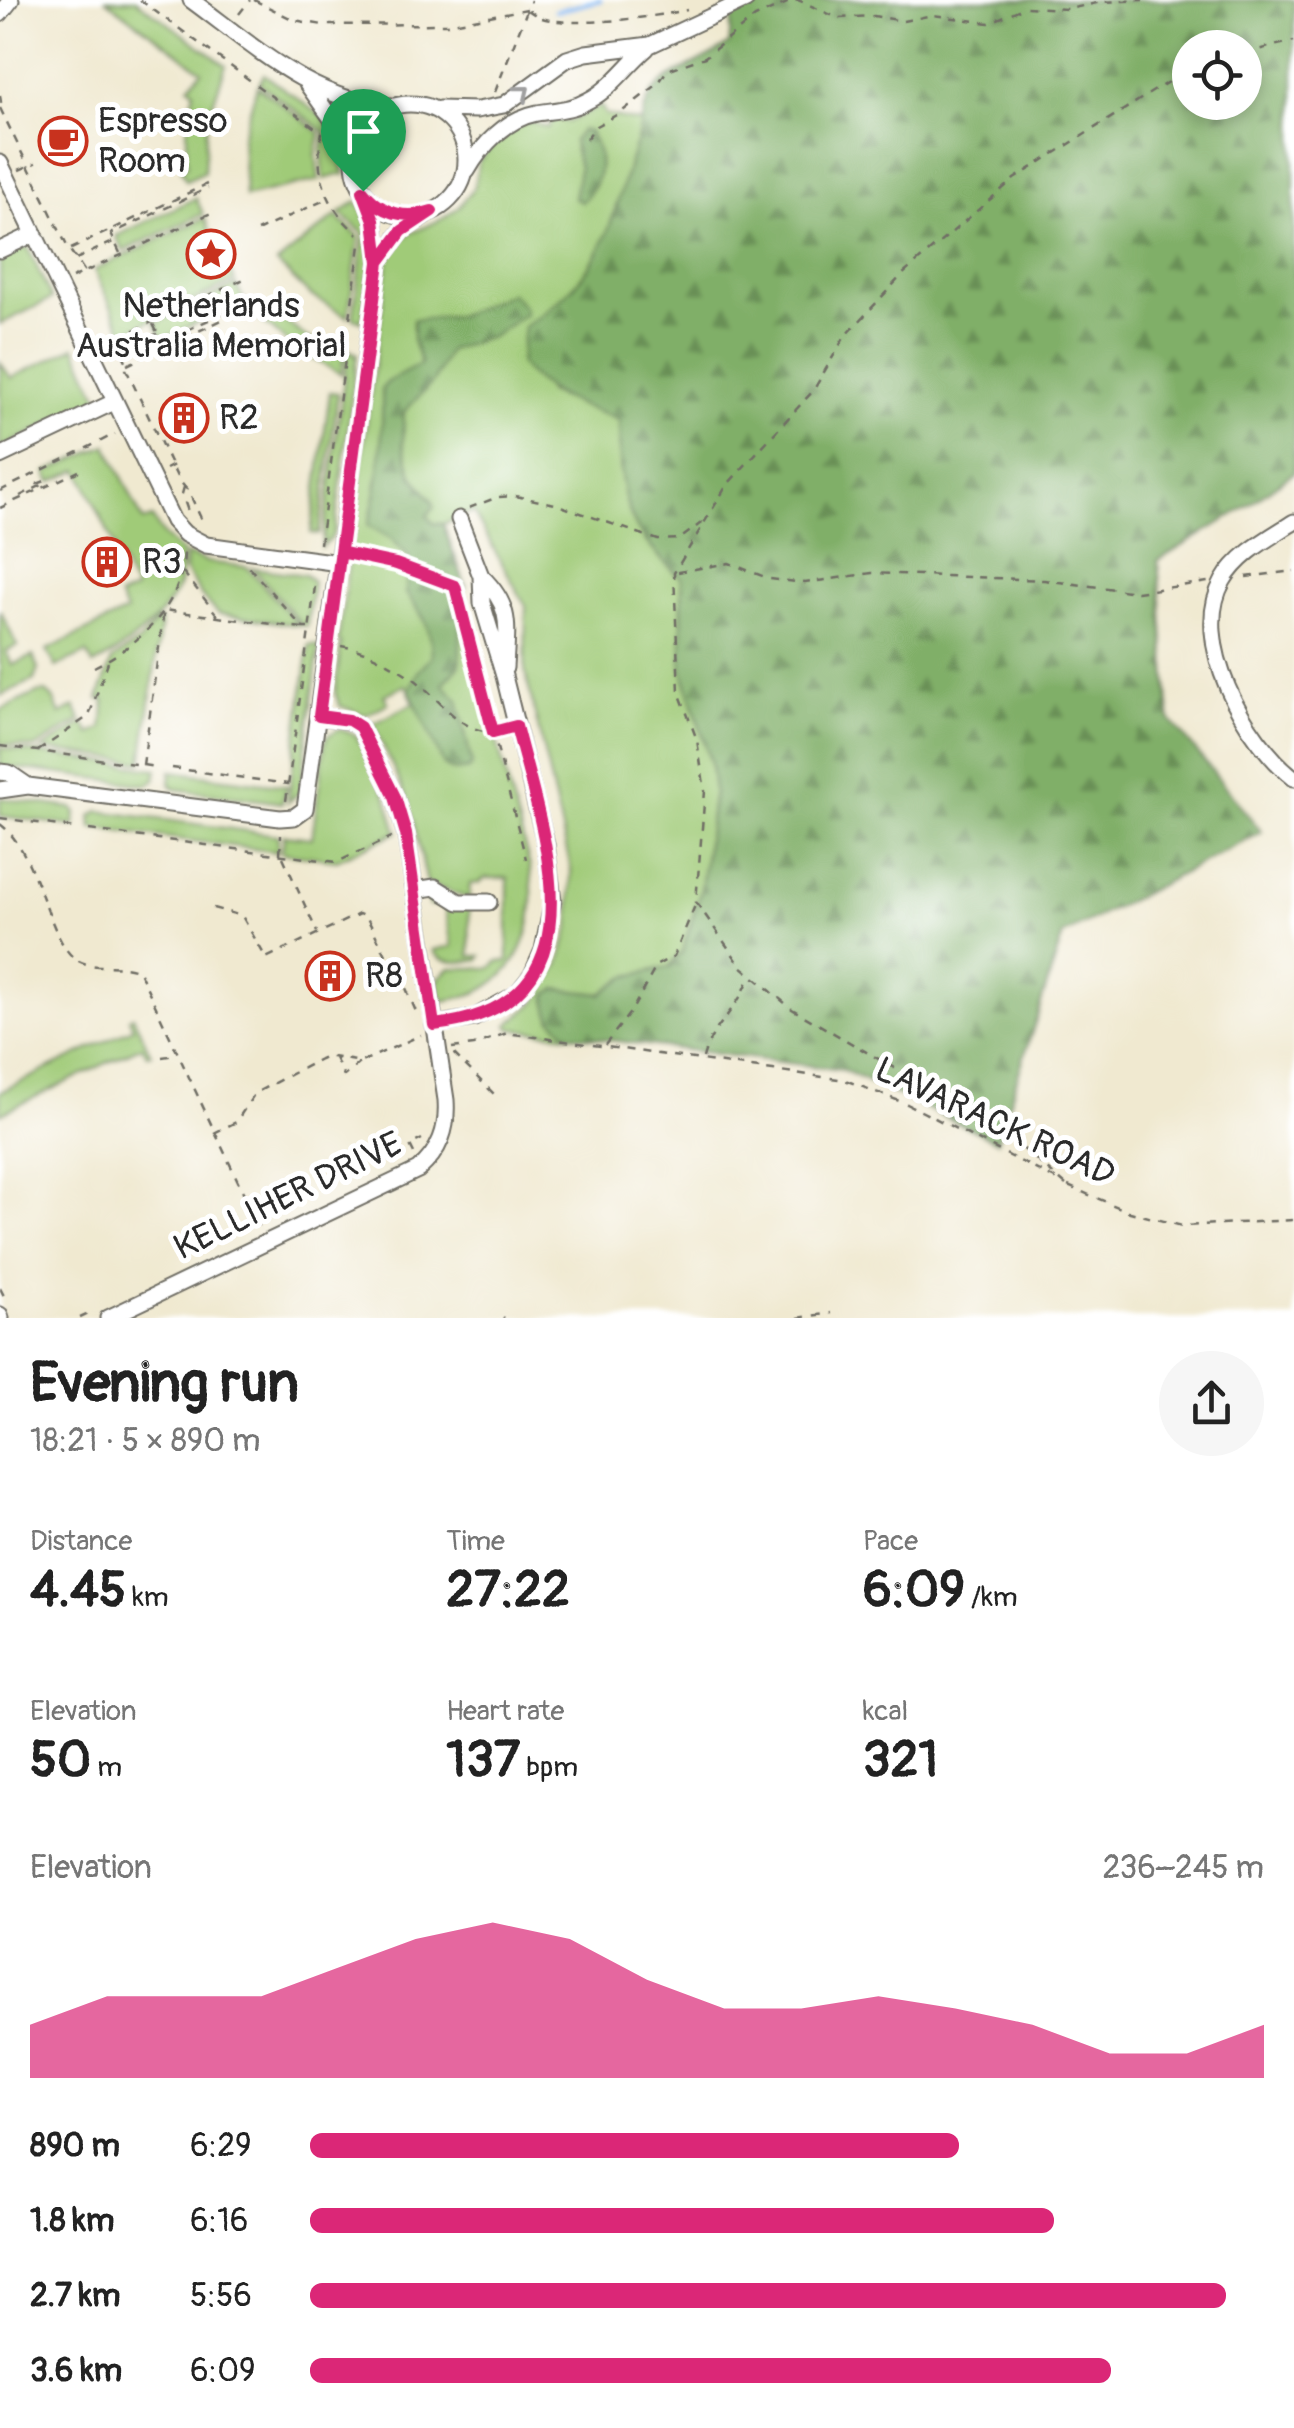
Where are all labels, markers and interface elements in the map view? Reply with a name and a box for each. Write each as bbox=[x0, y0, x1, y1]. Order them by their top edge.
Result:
map controls bbox=[1172, 30, 1262, 120]
button: locate bbox=[1172, 30, 1262, 120]
one-way arrow bbox=[511, 86, 529, 104]
pin bbox=[321, 89, 406, 192]
place label: Espresso Room bbox=[98, 99, 228, 183]
icon: arrive bbox=[336, 104, 391, 159]
cafe icon: Espresso Room bbox=[37, 115, 89, 167]
place icon: Netherlands Australia Memorial bbox=[185, 228, 237, 280]
place label: Netherlands Australia Memorial bbox=[75, 284, 347, 368]
building icon: R2 bbox=[158, 392, 210, 444]
place label: R2 bbox=[219, 396, 259, 440]
building icon: R3 bbox=[81, 536, 133, 588]
place label: R3 bbox=[142, 540, 182, 584]
building icon: R8 bbox=[304, 950, 356, 1002]
place label: R8 bbox=[365, 954, 403, 998]
street label: LAVARACK ROAD bbox=[868, 1047, 1122, 1197]
street label: KELLIHER DRIVE bbox=[167, 1122, 409, 1270]
text: Evening run bbox=[30, 1349, 299, 1418]
button: share bbox=[1159, 1351, 1264, 1456]
text: 18:21 · 5 × 890 m bbox=[30, 1421, 260, 1461]
text: Distance bbox=[30, 1524, 132, 1559]
text: Time bbox=[446, 1524, 505, 1559]
text: Pace bbox=[863, 1524, 918, 1559]
text: 4.45 bbox=[30, 1559, 126, 1622]
text: 27:22 bbox=[446, 1559, 570, 1622]
text: 6:09 bbox=[863, 1559, 965, 1622]
text: km bbox=[126, 1580, 169, 1615]
text: /km bbox=[965, 1580, 1018, 1615]
text: Elevation bbox=[30, 1694, 137, 1729]
text: Heart rate bbox=[446, 1694, 564, 1729]
text: kcal bbox=[863, 1694, 908, 1729]
text: 50 bbox=[30, 1729, 91, 1792]
text: 137 bbox=[446, 1729, 520, 1792]
text: 321 bbox=[863, 1729, 938, 1792]
text: m bbox=[91, 1750, 122, 1785]
text: bpm bbox=[520, 1750, 578, 1785]
text: Elevation bbox=[30, 1848, 152, 1888]
text: 236–245 m bbox=[1103, 1848, 1264, 1888]
text: 890 m bbox=[30, 2126, 120, 2166]
text: 6:29 bbox=[190, 2126, 252, 2166]
text: 1.8 km bbox=[30, 2201, 114, 2241]
text: 6:16 bbox=[190, 2201, 248, 2241]
text: 2.7 km bbox=[30, 2276, 121, 2316]
text: 5:56 bbox=[190, 2276, 252, 2316]
text: 3.6 km bbox=[30, 2351, 122, 2391]
text: 6:09 bbox=[190, 2351, 256, 2391]

